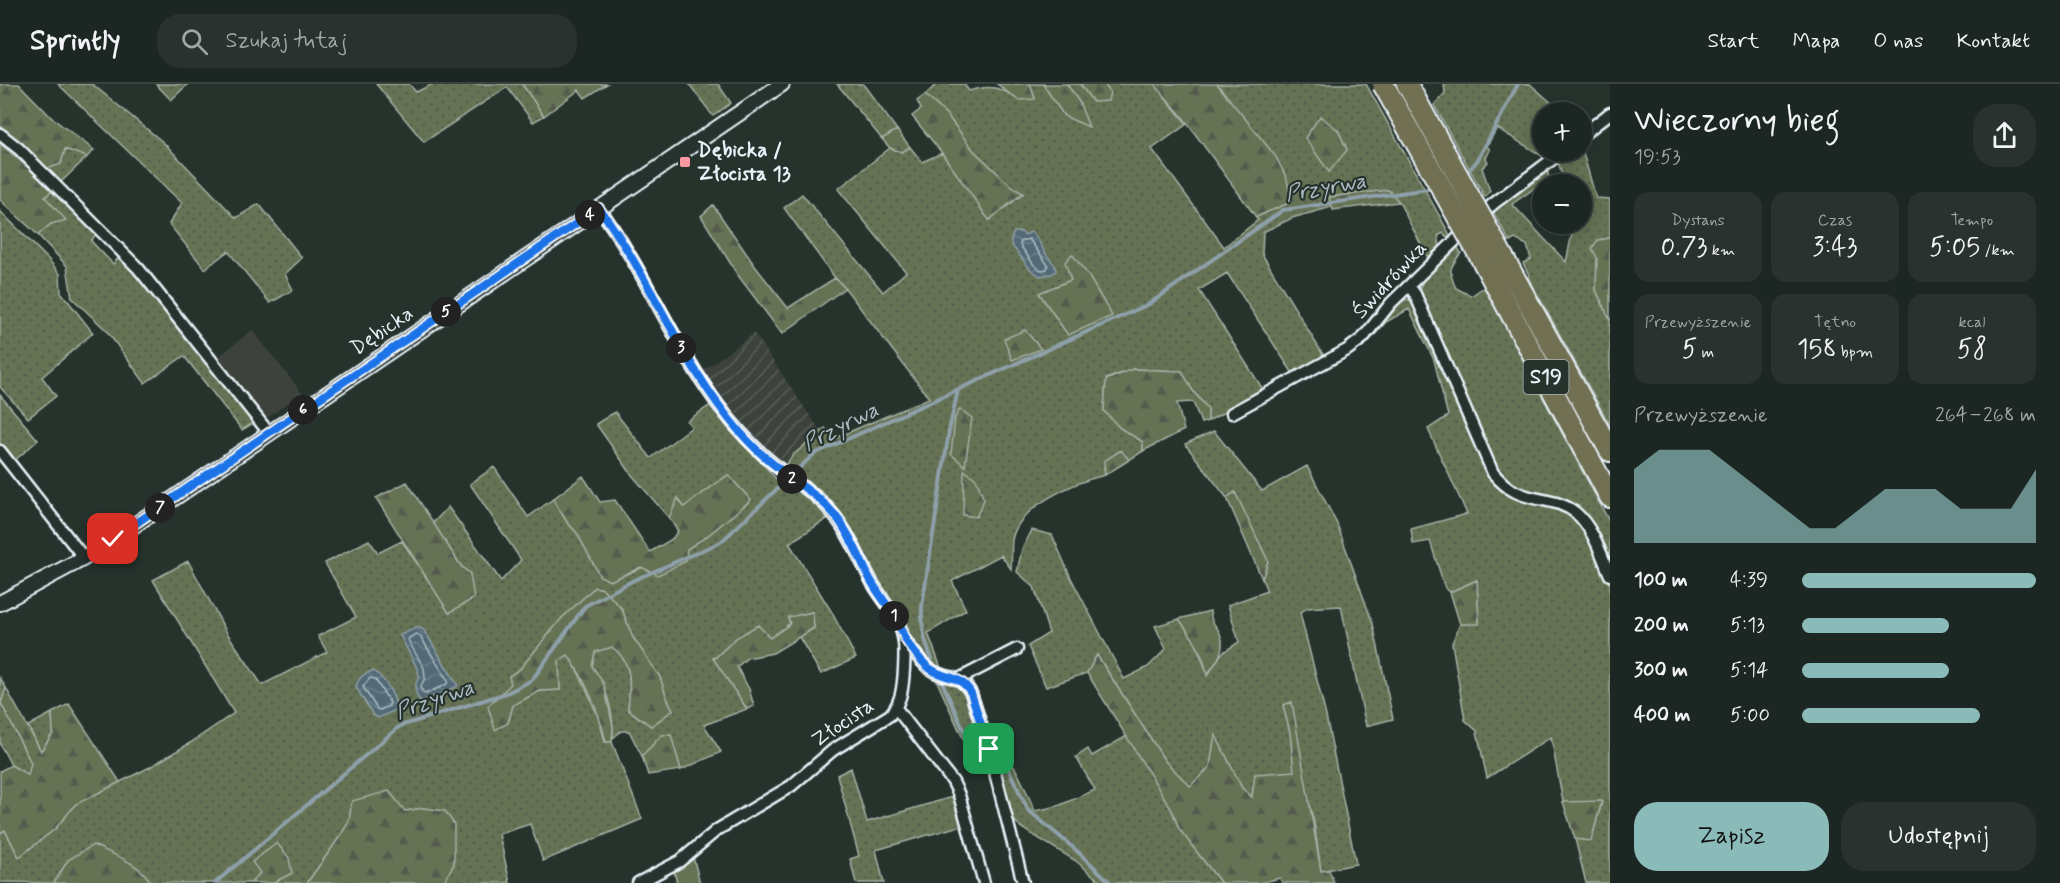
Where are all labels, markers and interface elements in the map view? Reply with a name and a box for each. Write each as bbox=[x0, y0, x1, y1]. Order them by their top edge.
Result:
search box bbox=[157, 14, 577, 68]
text: Sprintly bbox=[30, 23, 121, 60]
icon: search bbox=[178, 25, 211, 58]
text: Szukaj tutaj bbox=[226, 27, 347, 55]
text: Start bbox=[1707, 27, 1759, 55]
text: Mapa bbox=[1792, 27, 1840, 55]
text: O nas bbox=[1873, 27, 1923, 55]
text: Kontakt bbox=[1956, 27, 2030, 55]
text: Wieczorny bieg bbox=[1634, 99, 1840, 143]
map controls bbox=[1532, 102, 1592, 234]
button: + bbox=[1532, 102, 1592, 162]
button: share bbox=[1973, 104, 2036, 167]
place label: Dębicka / Złocista 13 bbox=[697, 136, 791, 188]
text: 19:53 bbox=[1634, 144, 1681, 171]
marker: Dębicka / Złocista 13 bbox=[678, 155, 692, 169]
water label: Przyrwa bbox=[1283, 167, 1369, 209]
button: − bbox=[1532, 174, 1592, 234]
pin: 4 bbox=[575, 200, 605, 230]
text: 4 bbox=[585, 204, 595, 225]
text: Dystans bbox=[1671, 210, 1725, 231]
text: Czas bbox=[1818, 210, 1852, 231]
text: Tempo bbox=[1951, 210, 1993, 231]
text: 0.73 bbox=[1661, 231, 1708, 265]
text: 3:43 bbox=[1813, 231, 1857, 265]
text: 5:05 bbox=[1929, 231, 1980, 265]
street label: Świdrówka bbox=[1347, 235, 1433, 325]
text: km bbox=[1708, 240, 1735, 261]
text: /km bbox=[1980, 240, 2015, 261]
pin: 5 bbox=[431, 297, 461, 327]
street label: Dębicka bbox=[345, 300, 419, 362]
text: 5 bbox=[441, 301, 451, 322]
text: Przewyższenie bbox=[1645, 312, 1751, 333]
text: Tętno bbox=[1814, 312, 1856, 333]
text: kcal bbox=[1959, 312, 1985, 333]
pin: 3 bbox=[666, 333, 696, 363]
text: 5 bbox=[1682, 333, 1697, 367]
text: 158 bbox=[1797, 333, 1836, 367]
text: 58 bbox=[1957, 333, 1987, 367]
text: 3 bbox=[677, 337, 685, 358]
text: m bbox=[1697, 342, 1714, 363]
text: bpm bbox=[1836, 342, 1873, 363]
road number: S19 bbox=[1524, 360, 1568, 394]
pin: 6 bbox=[288, 395, 318, 425]
water label: Przyrwa bbox=[798, 396, 884, 458]
text: 6 bbox=[299, 399, 307, 420]
text: Przewyższenie bbox=[1634, 402, 1767, 429]
text: 264–268 m bbox=[1935, 402, 2036, 429]
pin: 2 bbox=[777, 464, 807, 494]
text: 2 bbox=[788, 468, 796, 489]
pin: 7 bbox=[145, 493, 175, 523]
text: 7 bbox=[155, 497, 165, 518]
pin bbox=[87, 513, 138, 564]
icon: check bbox=[96, 522, 129, 555]
text: 100 m bbox=[1634, 567, 1688, 594]
text: 4:39 bbox=[1730, 567, 1768, 594]
pin: 1 bbox=[879, 601, 909, 631]
text: 1 bbox=[890, 605, 898, 626]
text: 200 m bbox=[1634, 612, 1689, 639]
text: 5:13 bbox=[1730, 612, 1765, 639]
text: 300 m bbox=[1634, 657, 1688, 684]
text: 5:14 bbox=[1730, 657, 1768, 684]
water label: Przyrwa bbox=[392, 673, 478, 727]
street label: Złocista bbox=[806, 692, 880, 754]
text: 400 m bbox=[1634, 702, 1690, 729]
text: 5:00 bbox=[1730, 702, 1770, 729]
pin bbox=[963, 723, 1014, 774]
icon: arrive bbox=[972, 732, 1005, 765]
button: Zapisz bbox=[1634, 802, 1829, 871]
button: Udostępnij bbox=[1841, 802, 2036, 871]

